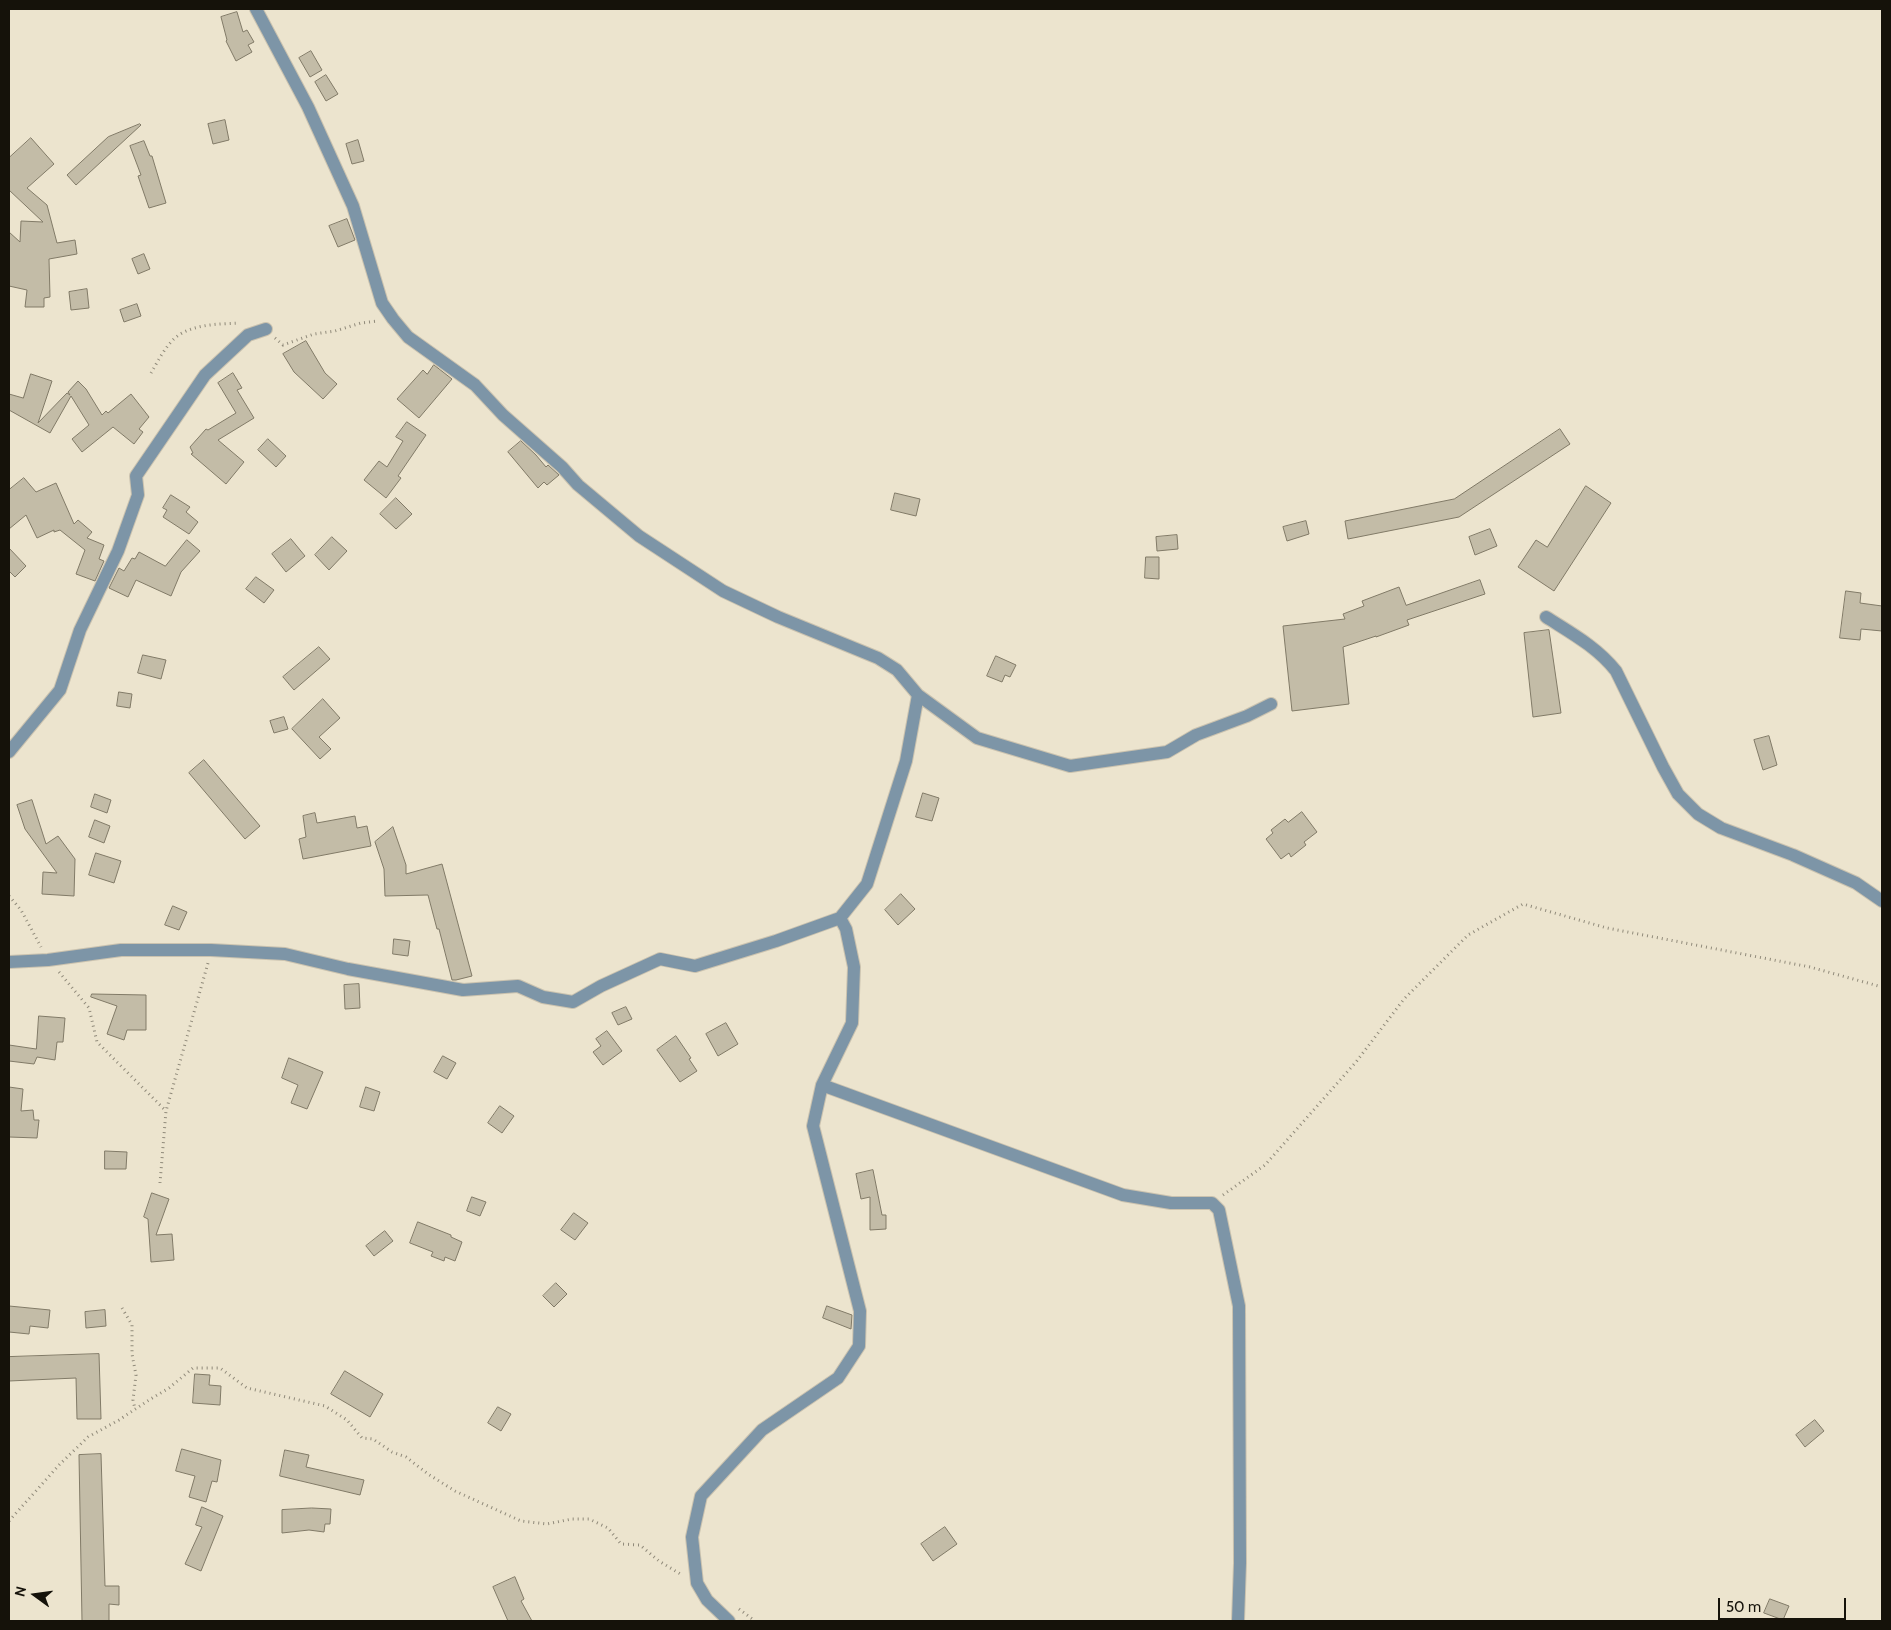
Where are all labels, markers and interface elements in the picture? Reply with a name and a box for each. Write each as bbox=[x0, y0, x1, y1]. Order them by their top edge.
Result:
north arrow bbox=[10, 1570, 60, 1620]
text: N bbox=[11, 1584, 30, 1598]
scale bar bbox=[1721, 1588, 1848, 1620]
text: 50 m bbox=[1726, 1598, 1761, 1616]

